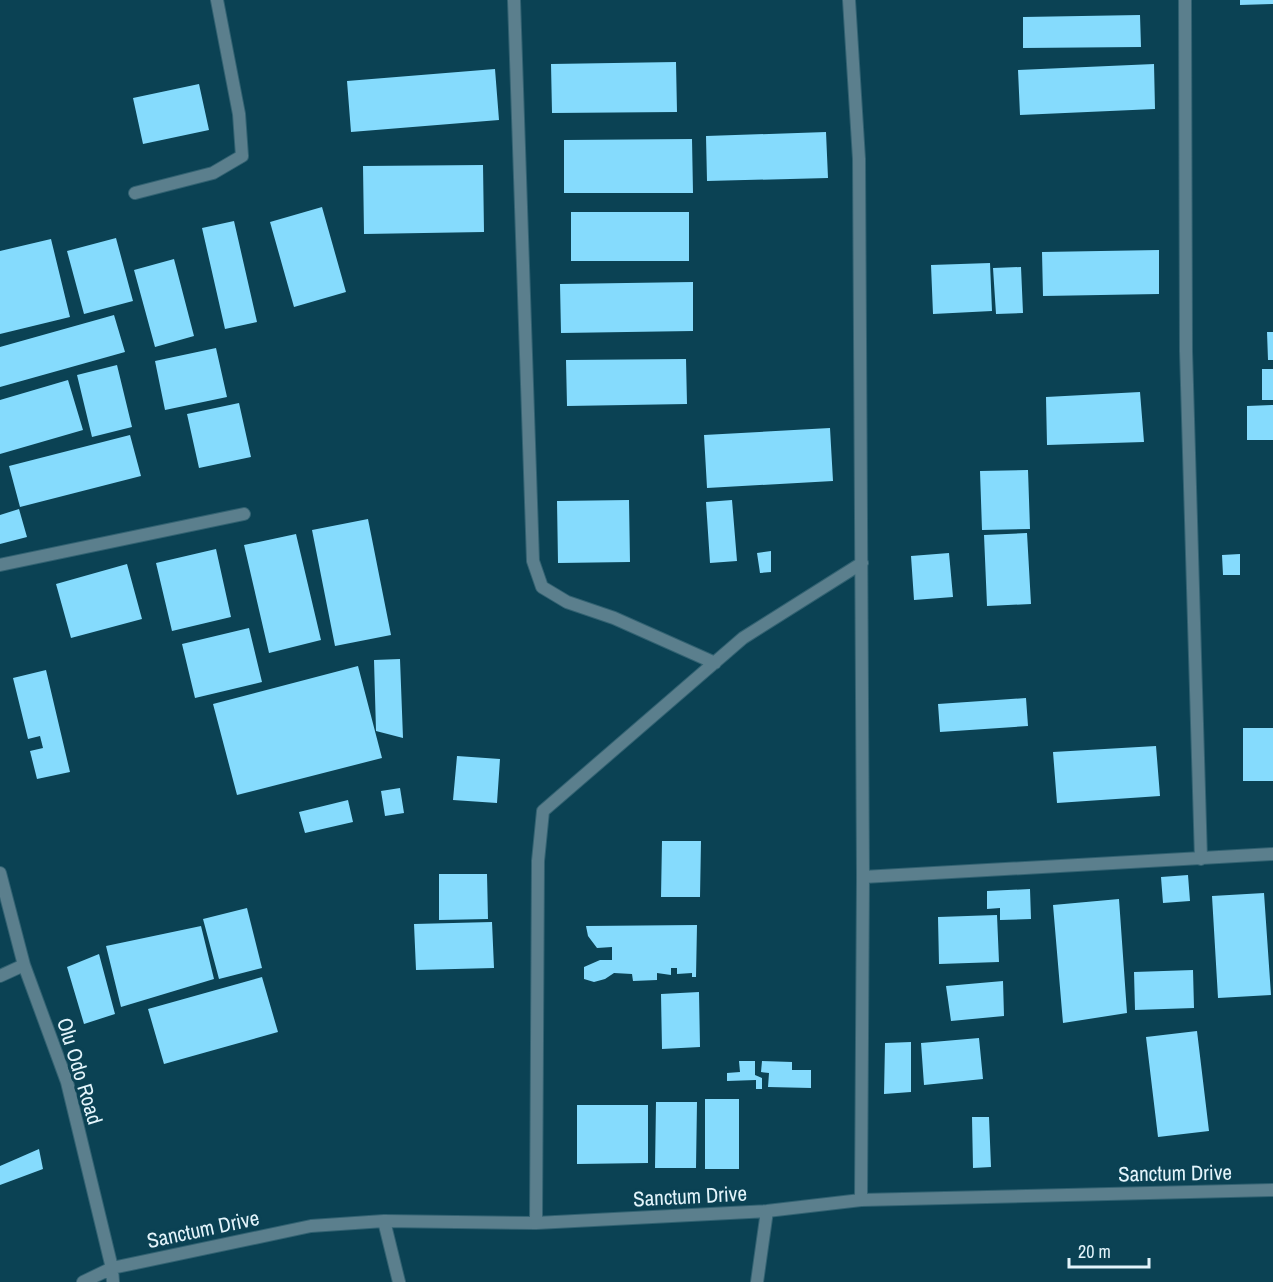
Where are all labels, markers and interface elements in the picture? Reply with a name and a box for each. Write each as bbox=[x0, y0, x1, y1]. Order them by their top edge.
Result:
street label: Olu Odo Road bbox=[50, 1014, 110, 1128]
street label: Sanctum Drive bbox=[1118, 1158, 1232, 1188]
street label: Sanctum Drive bbox=[632, 1179, 748, 1213]
street label: Sanctum Drive bbox=[144, 1203, 262, 1255]
scale bar bbox=[1069, 1231, 1148, 1269]
text: 20 m bbox=[1078, 1239, 1111, 1264]

